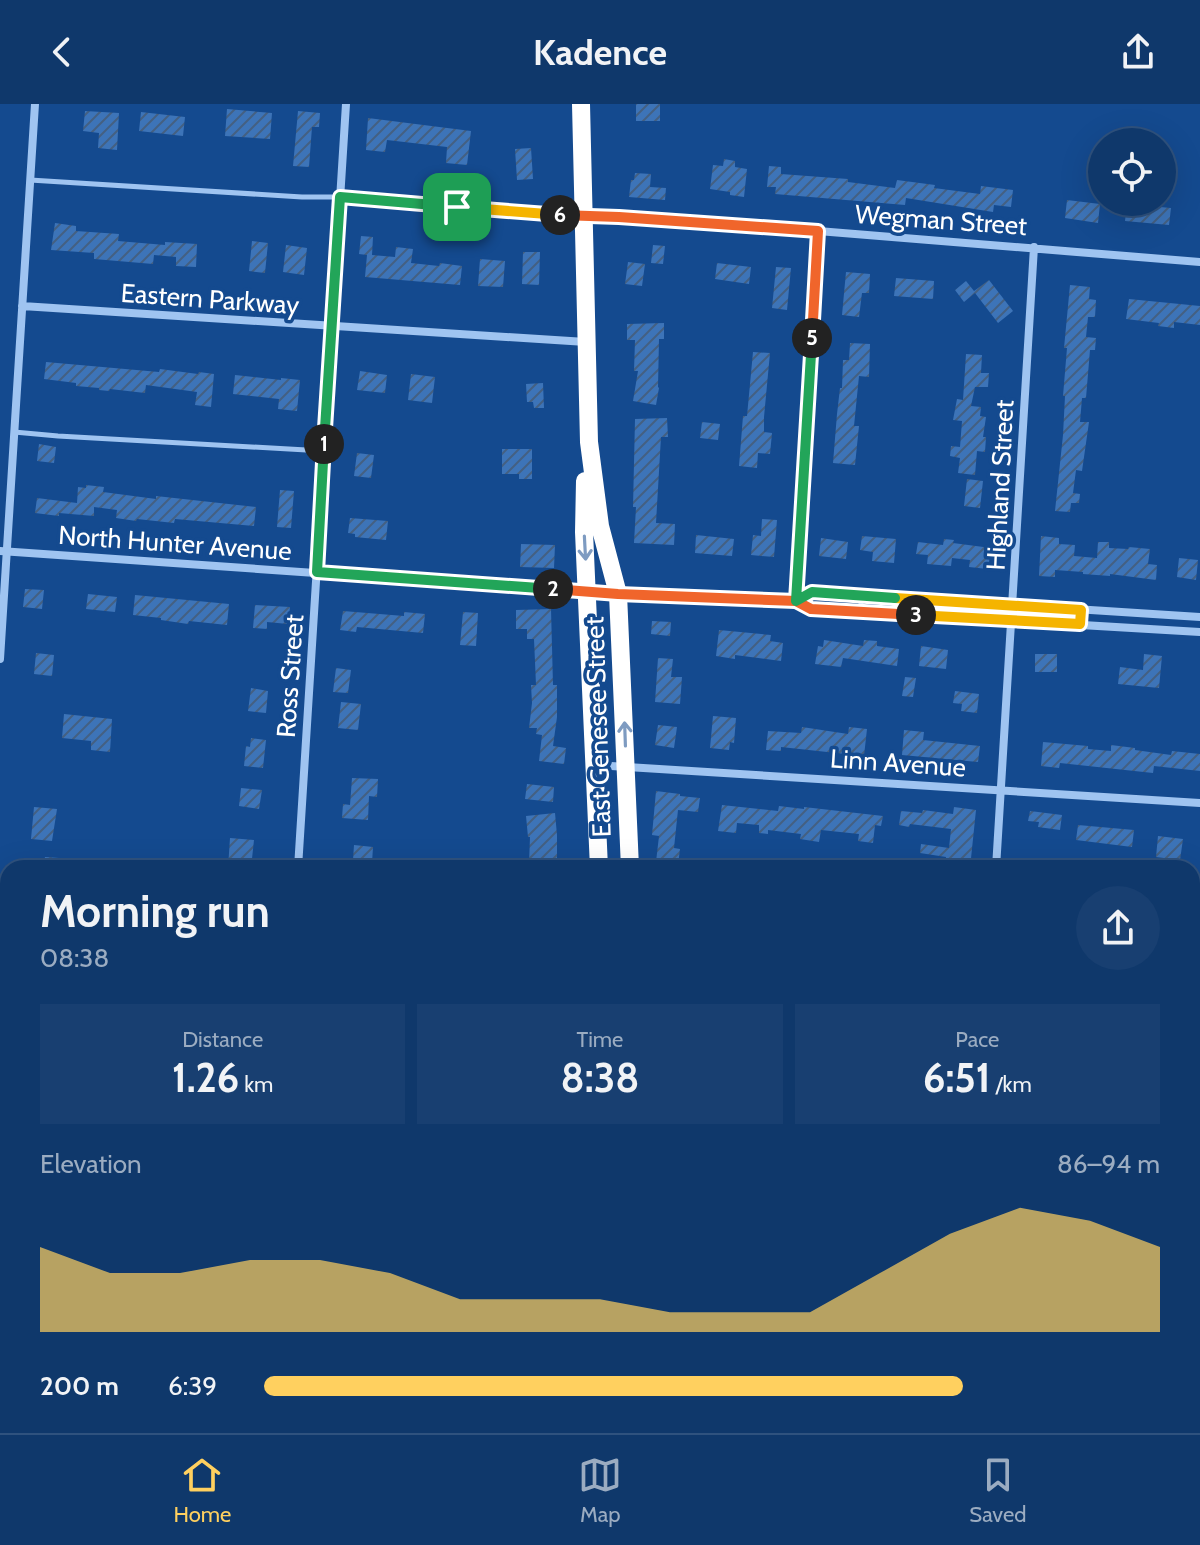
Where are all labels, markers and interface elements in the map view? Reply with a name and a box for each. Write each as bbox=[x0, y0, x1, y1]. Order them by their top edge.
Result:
icon: back bbox=[40, 30, 84, 74]
text: Kadence bbox=[533, 30, 667, 74]
icon: share bbox=[1116, 30, 1160, 74]
map controls bbox=[1088, 128, 1176, 216]
button: locate bbox=[1088, 128, 1176, 216]
pin bbox=[423, 173, 491, 241]
icon: arrive bbox=[435, 185, 479, 229]
pin: 6 bbox=[540, 195, 580, 235]
street label: Wegman Street bbox=[854, 198, 1028, 242]
text: 6 bbox=[554, 201, 566, 228]
street label: Eastern Parkway bbox=[120, 277, 300, 321]
pin: 5 bbox=[792, 318, 832, 358]
text: 5 bbox=[806, 324, 818, 351]
street label: Highland Street bbox=[980, 399, 1020, 571]
pin: 1 bbox=[304, 424, 344, 464]
text: 1 bbox=[320, 430, 328, 457]
street label: North Hunter Avenue bbox=[57, 519, 293, 567]
one-way arrow bbox=[578, 534, 593, 561]
pin: 2 bbox=[533, 569, 573, 609]
text: 2 bbox=[547, 575, 559, 602]
pin: 3 bbox=[896, 595, 936, 635]
text: 3 bbox=[910, 601, 922, 628]
street label: Ross Street bbox=[270, 613, 310, 739]
street label: East Genesee Street bbox=[578, 616, 618, 838]
one-way arrow bbox=[617, 721, 632, 748]
street label: Linn Avenue bbox=[829, 742, 967, 784]
text: Morning run bbox=[40, 885, 270, 938]
button: share bbox=[1076, 886, 1160, 970]
text: 08:38 bbox=[40, 942, 109, 974]
text: Distance bbox=[182, 1026, 263, 1053]
text: Time bbox=[577, 1026, 623, 1053]
text: Pace bbox=[955, 1026, 999, 1053]
text: 1.26 bbox=[172, 1053, 239, 1102]
text: 8:38 bbox=[561, 1053, 639, 1102]
text: 6:51 bbox=[923, 1053, 991, 1102]
text: km bbox=[239, 1071, 273, 1098]
text: /km bbox=[991, 1071, 1032, 1098]
text: Elevation bbox=[40, 1148, 142, 1180]
text: 86–94 m bbox=[1057, 1148, 1160, 1180]
text: 200 m bbox=[40, 1370, 119, 1402]
text: 6:39 bbox=[168, 1370, 217, 1402]
tab: Home bbox=[173, 1453, 231, 1528]
tab: Map bbox=[578, 1453, 622, 1528]
tab: Saved bbox=[969, 1453, 1026, 1528]

